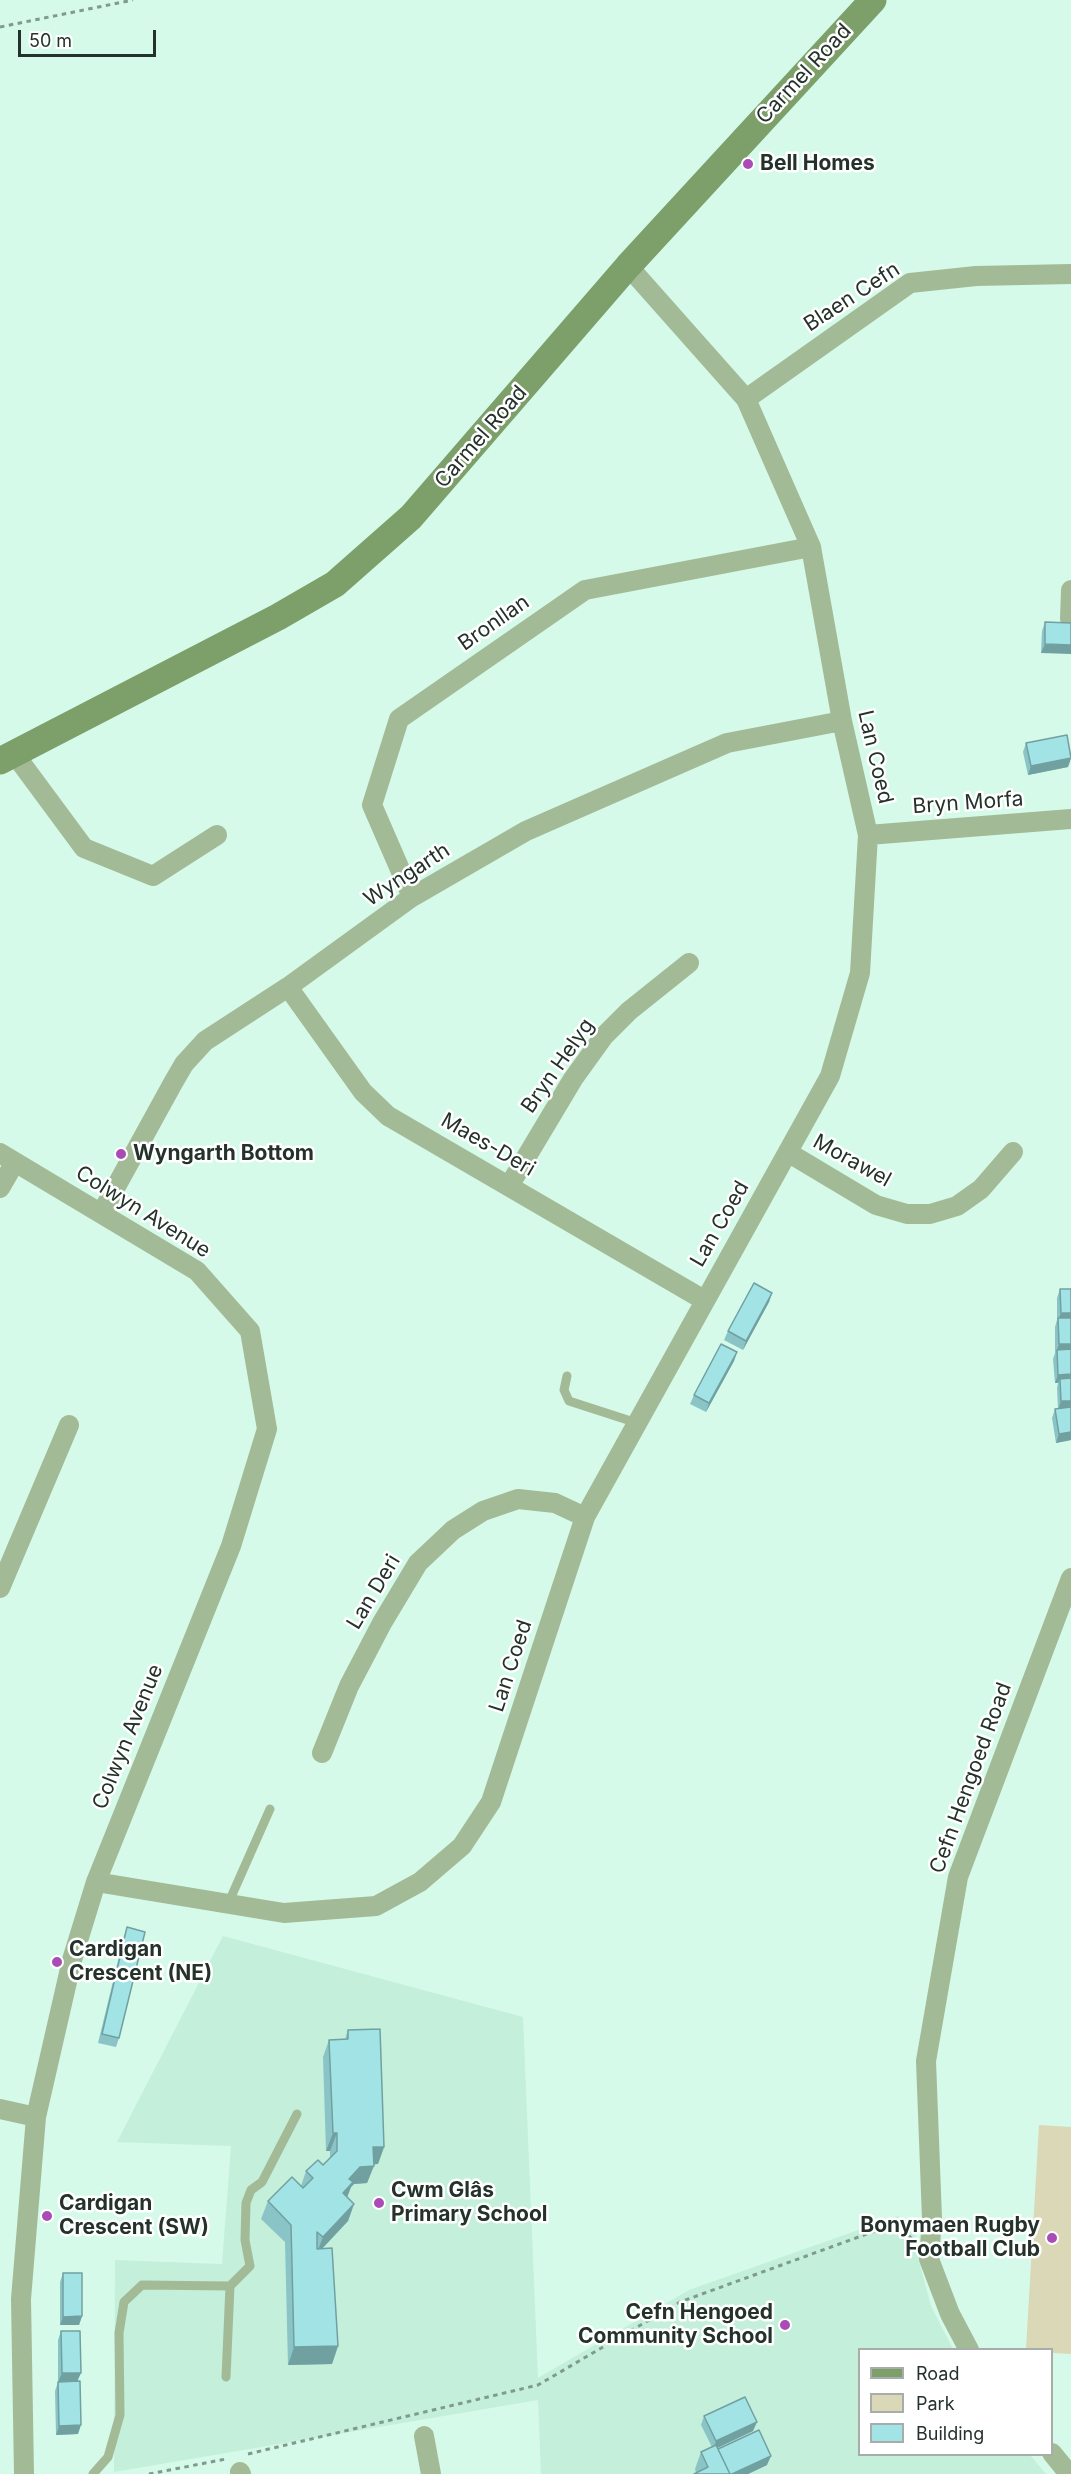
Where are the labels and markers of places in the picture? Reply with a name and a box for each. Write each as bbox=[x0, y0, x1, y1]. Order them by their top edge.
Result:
place label: Bell Homes bbox=[760, 151, 875, 177]
marker: Bell Homes bbox=[741, 157, 755, 171]
place label: Wyngarth Bottom bbox=[133, 1141, 314, 1167]
marker: Wyngarth Bottom bbox=[114, 1147, 128, 1161]
place label: Cardigan Crescent (NE) bbox=[69, 1937, 212, 1987]
marker: Cardigan Crescent (NE) bbox=[50, 1955, 64, 1969]
place label: Cwm Glâs Primary School bbox=[391, 2178, 547, 2228]
place label: Cardigan Crescent (SW) bbox=[59, 2191, 209, 2241]
marker: Cwm Glâs Primary School bbox=[372, 2196, 386, 2210]
marker: Cardigan Crescent (SW) bbox=[40, 2209, 54, 2223]
place label: Bonymaen Rugby Football Club bbox=[860, 2213, 1040, 2263]
marker: Bonymaen Rugby Football Club bbox=[1045, 2231, 1059, 2245]
place label: Cefn Hengoed Community School bbox=[578, 2300, 773, 2350]
marker: Cefn Hengoed Community School bbox=[778, 2318, 792, 2332]

